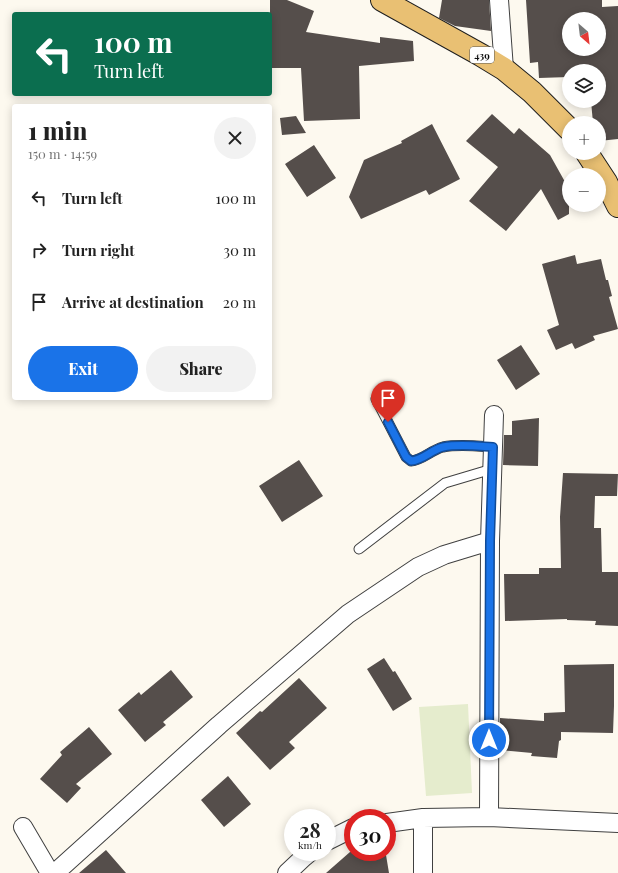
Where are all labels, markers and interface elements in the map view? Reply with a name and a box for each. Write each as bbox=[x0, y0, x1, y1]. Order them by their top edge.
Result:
north arrow bbox=[562, 12, 606, 56]
map controls bbox=[562, 12, 606, 212]
text: 100 m bbox=[94, 23, 173, 60]
icon: left bbox=[28, 28, 80, 80]
road number: 439 bbox=[470, 47, 494, 63]
text: Turn left bbox=[94, 59, 164, 83]
button: layers bbox=[562, 64, 606, 108]
text: 1 min bbox=[28, 114, 87, 146]
button: + bbox=[562, 116, 606, 160]
button: close bbox=[214, 117, 256, 159]
text: 150 m · 14:59 bbox=[28, 145, 97, 162]
button: − bbox=[562, 168, 606, 212]
icon: left bbox=[28, 187, 50, 209]
text: Turn left bbox=[62, 188, 123, 208]
text: 100 m bbox=[215, 188, 256, 208]
icon: right bbox=[28, 239, 50, 261]
text: Turn right bbox=[62, 240, 135, 260]
text: 30 m bbox=[223, 240, 256, 260]
icon: arrive bbox=[28, 291, 50, 313]
text: Arrive at destination bbox=[62, 292, 204, 312]
text: 20 m bbox=[223, 292, 256, 312]
button: Exit bbox=[28, 346, 138, 392]
button: Share bbox=[146, 346, 256, 392]
pin bbox=[371, 381, 405, 422]
icon: arrive bbox=[377, 387, 399, 409]
position arrow bbox=[468, 719, 510, 761]
speed limit sign: 30 bbox=[344, 809, 396, 861]
text: 28 bbox=[299, 816, 321, 843]
text: km/h bbox=[298, 838, 322, 852]

